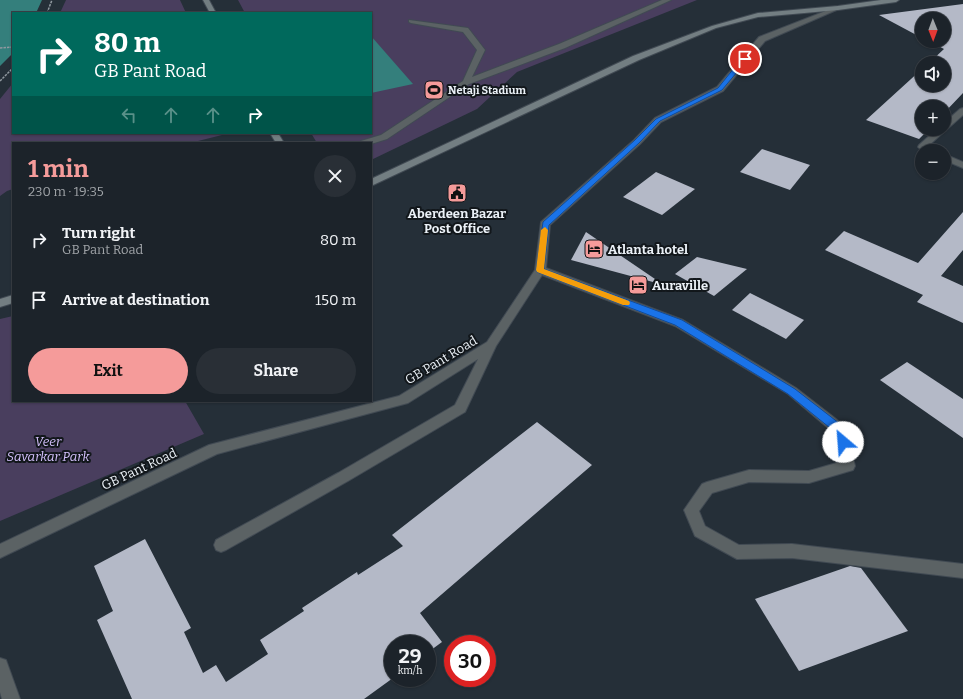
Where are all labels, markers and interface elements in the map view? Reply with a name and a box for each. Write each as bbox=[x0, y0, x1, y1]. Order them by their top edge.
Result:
north arrow bbox=[915, 12, 951, 48]
map controls bbox=[915, 12, 951, 180]
text: 80 m bbox=[94, 26, 160, 59]
icon: right bbox=[28, 28, 80, 80]
pin bbox=[728, 42, 762, 76]
icon: arrive bbox=[734, 48, 756, 70]
button: sound bbox=[915, 56, 951, 92]
text: GB Pant Road bbox=[94, 60, 206, 82]
sports icon: Netaji Stadium bbox=[423, 79, 445, 101]
place label: Netaji Stadium bbox=[448, 84, 527, 97]
button: + bbox=[915, 100, 951, 136]
icon: left bbox=[118, 104, 140, 126]
icon: ahead bbox=[160, 104, 182, 126]
icon: ahead bbox=[202, 104, 224, 126]
icon: right bbox=[244, 104, 266, 126]
button: − bbox=[915, 144, 951, 180]
text: 1 min bbox=[28, 155, 89, 183]
button: close bbox=[314, 155, 356, 197]
public building icon: Aberdeen Bazar Post Office bbox=[446, 182, 468, 204]
text: 230 m · 19:35 bbox=[28, 184, 104, 199]
place label: Aberdeen Bazar Post Office bbox=[408, 206, 506, 236]
text: Turn right bbox=[62, 224, 135, 242]
icon: right bbox=[28, 229, 50, 251]
text: 80 m bbox=[320, 231, 356, 249]
hotel icon: Atlanta hotel bbox=[583, 238, 605, 260]
text: GB Pant Road bbox=[62, 242, 143, 257]
place label: Atlanta hotel bbox=[608, 242, 688, 257]
hotel icon: Auraville bbox=[627, 274, 649, 296]
place label: Auraville bbox=[652, 278, 708, 293]
icon: arrive bbox=[28, 289, 50, 311]
text: Arrive at destination bbox=[62, 291, 209, 309]
text: 150 m bbox=[315, 291, 356, 309]
street label: GB Pant Road bbox=[402, 333, 480, 387]
button: Exit bbox=[28, 348, 188, 394]
button: Share bbox=[196, 348, 356, 394]
position arrow bbox=[822, 421, 864, 463]
park label: Veer Savarkar Park bbox=[7, 434, 90, 464]
street label: GB Pant Road bbox=[99, 445, 179, 493]
speed limit sign: 30 bbox=[444, 635, 496, 687]
text: 29 bbox=[398, 644, 422, 668]
text: km/h bbox=[398, 665, 422, 677]

